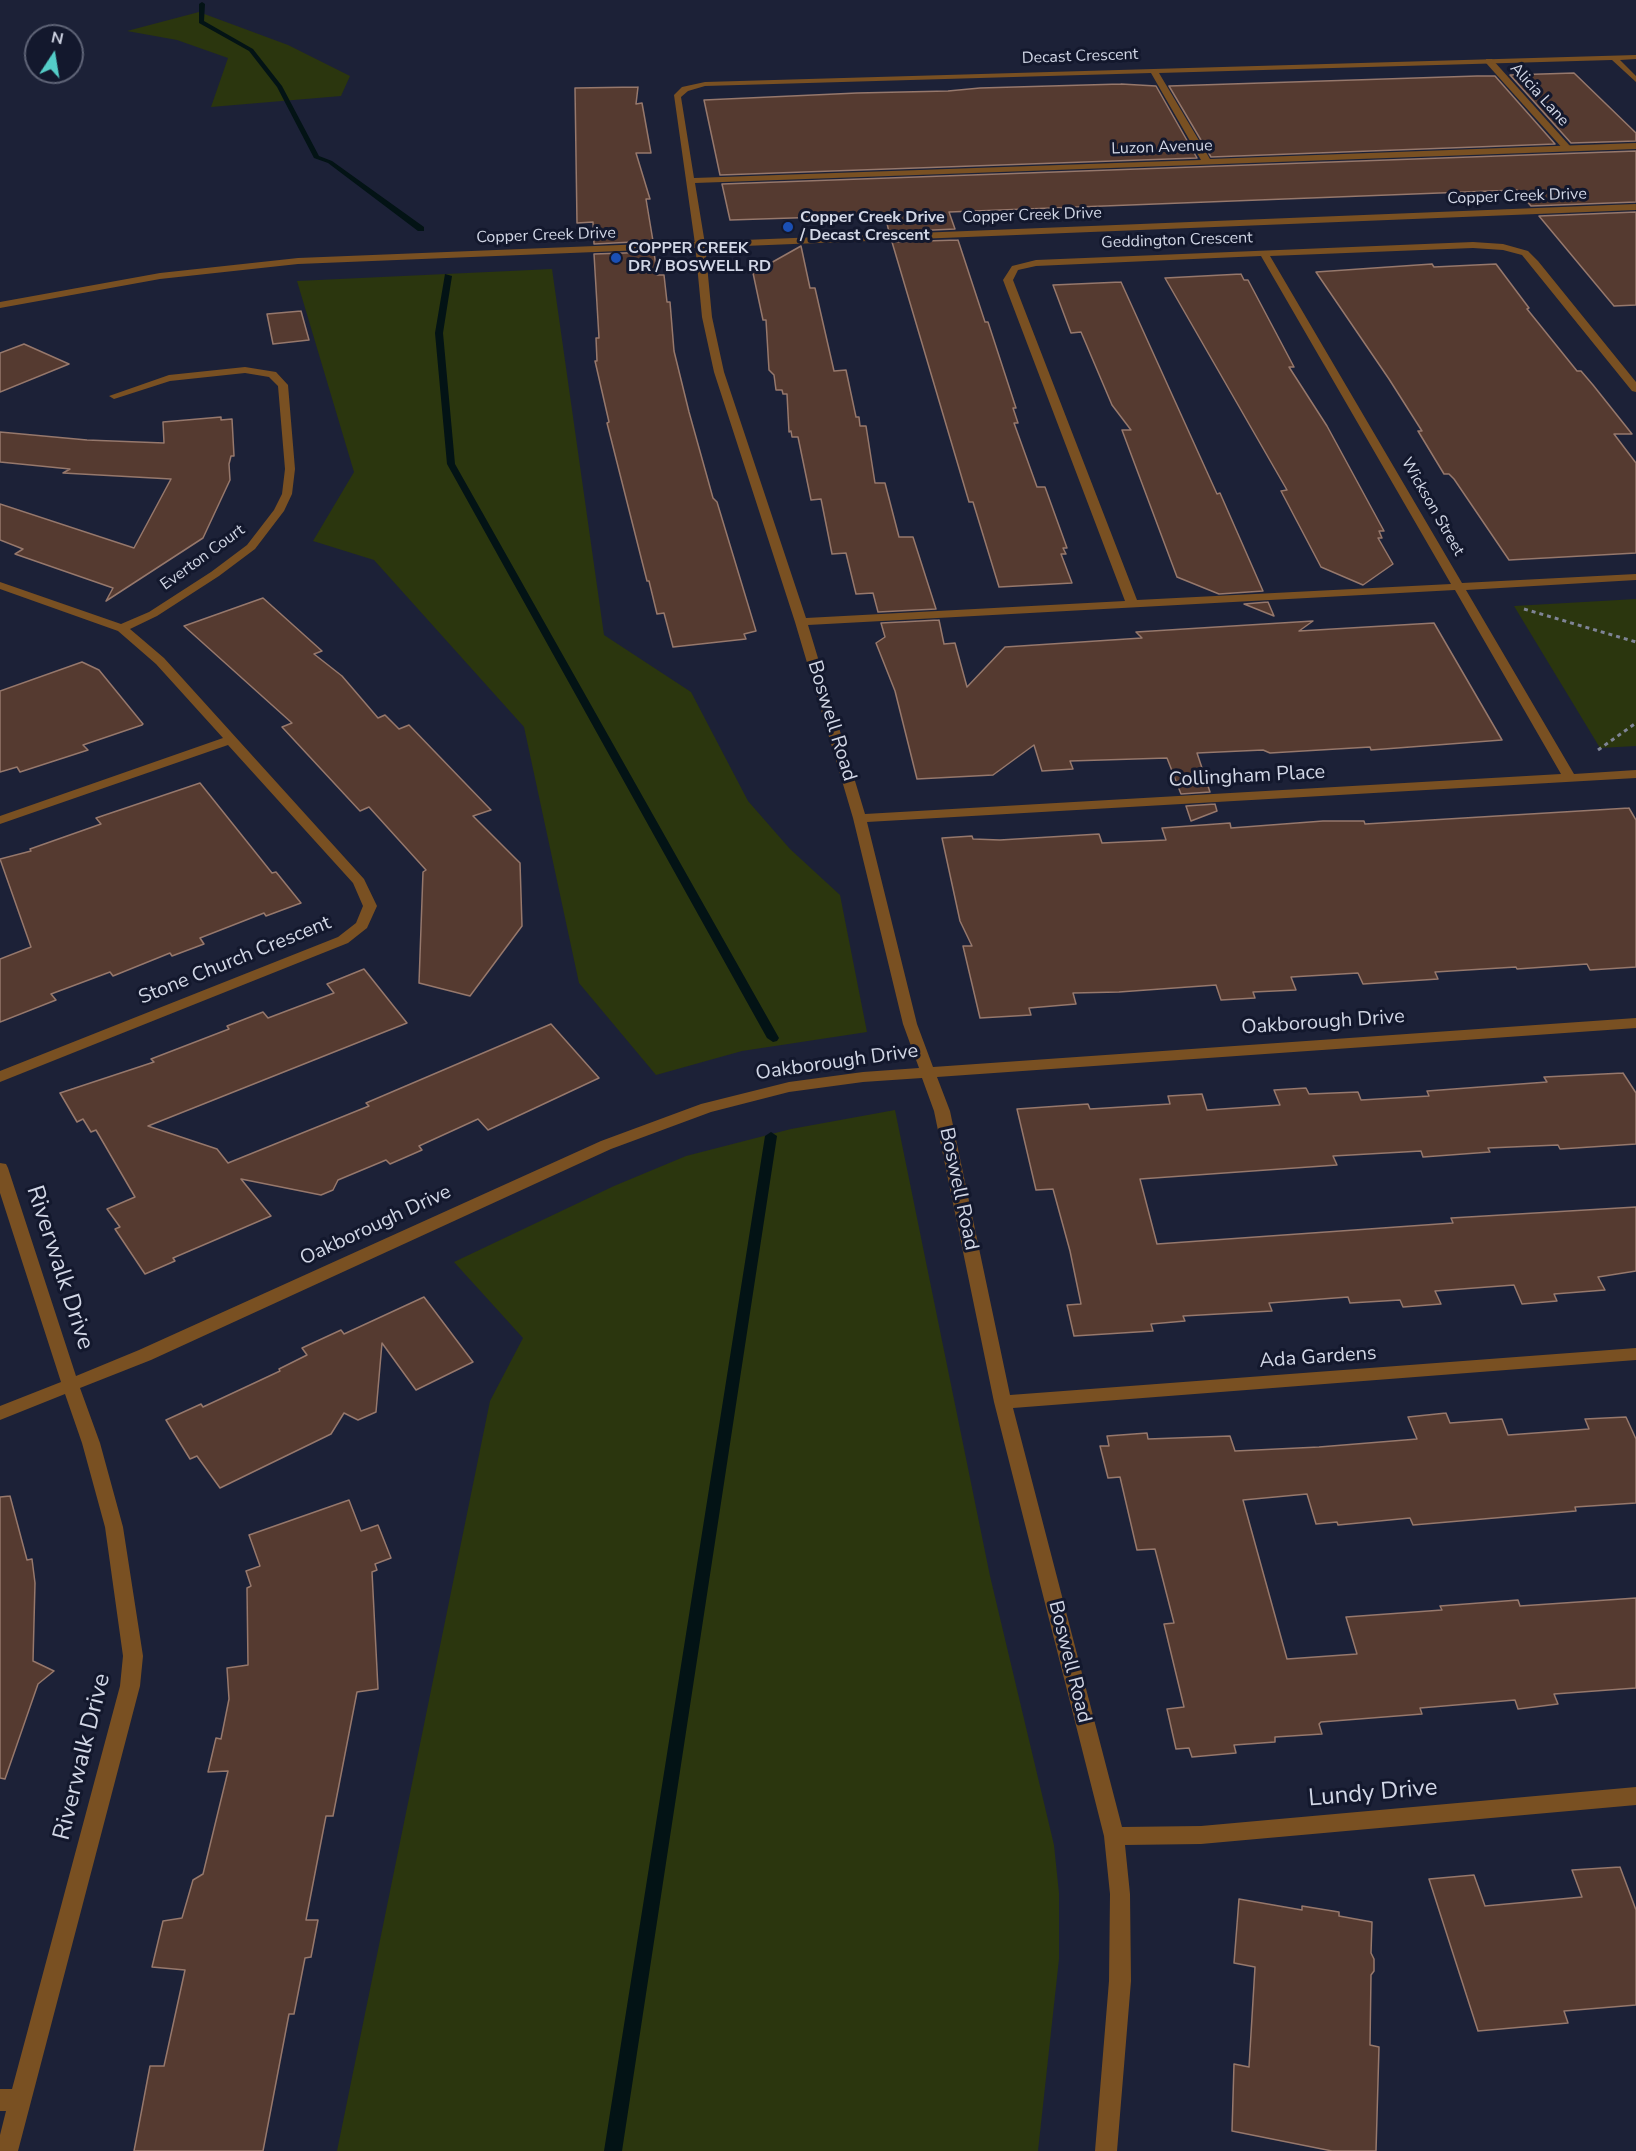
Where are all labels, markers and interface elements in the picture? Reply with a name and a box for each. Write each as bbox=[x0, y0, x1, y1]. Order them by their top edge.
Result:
north arrow bbox=[24, 24, 84, 84]
text: N bbox=[49, 26, 65, 50]
street label: Decast Crescent bbox=[1021, 45, 1139, 69]
street label: Alicia Lane bbox=[1506, 59, 1572, 131]
street label: Luzon Avenue bbox=[1111, 137, 1213, 159]
street label: Copper Creek Drive bbox=[1447, 185, 1587, 209]
street label: Copper Creek Drive bbox=[962, 204, 1102, 228]
place label: Copper Creek Drive / Decast Crescent bbox=[800, 208, 945, 246]
marker: Copper Creek Drive / Decast Crescent bbox=[781, 220, 795, 234]
street label: Copper Creek Drive bbox=[476, 224, 616, 248]
street label: Geddington Crescent bbox=[1101, 229, 1253, 253]
place label: COPPER CREEK DR / BOSWELL RD bbox=[628, 239, 771, 277]
marker: COPPER CREEK DR / BOSWELL RD bbox=[609, 251, 623, 265]
street label: Wickson Street bbox=[1396, 455, 1468, 559]
street label: Everton Court bbox=[157, 521, 249, 595]
street label: Boswell Road bbox=[801, 658, 861, 784]
street label: Collingham Place bbox=[1168, 761, 1326, 793]
street label: Stone Church Crescent bbox=[135, 911, 335, 1011]
street label: Oakborough Drive bbox=[1240, 1005, 1406, 1041]
street label: Oakborough Drive bbox=[754, 1040, 920, 1086]
street label: Boswell Road bbox=[933, 1125, 983, 1253]
street label: Oakborough Drive bbox=[297, 1181, 455, 1271]
street label: Riverwalk Drive bbox=[19, 1182, 99, 1354]
street label: Ada Gardens bbox=[1259, 1342, 1377, 1374]
street label: Boswell Road bbox=[1042, 1599, 1096, 1725]
street label: Riverwalk Drive bbox=[48, 1671, 118, 1843]
street label: Lundy Drive bbox=[1307, 1774, 1439, 1814]

